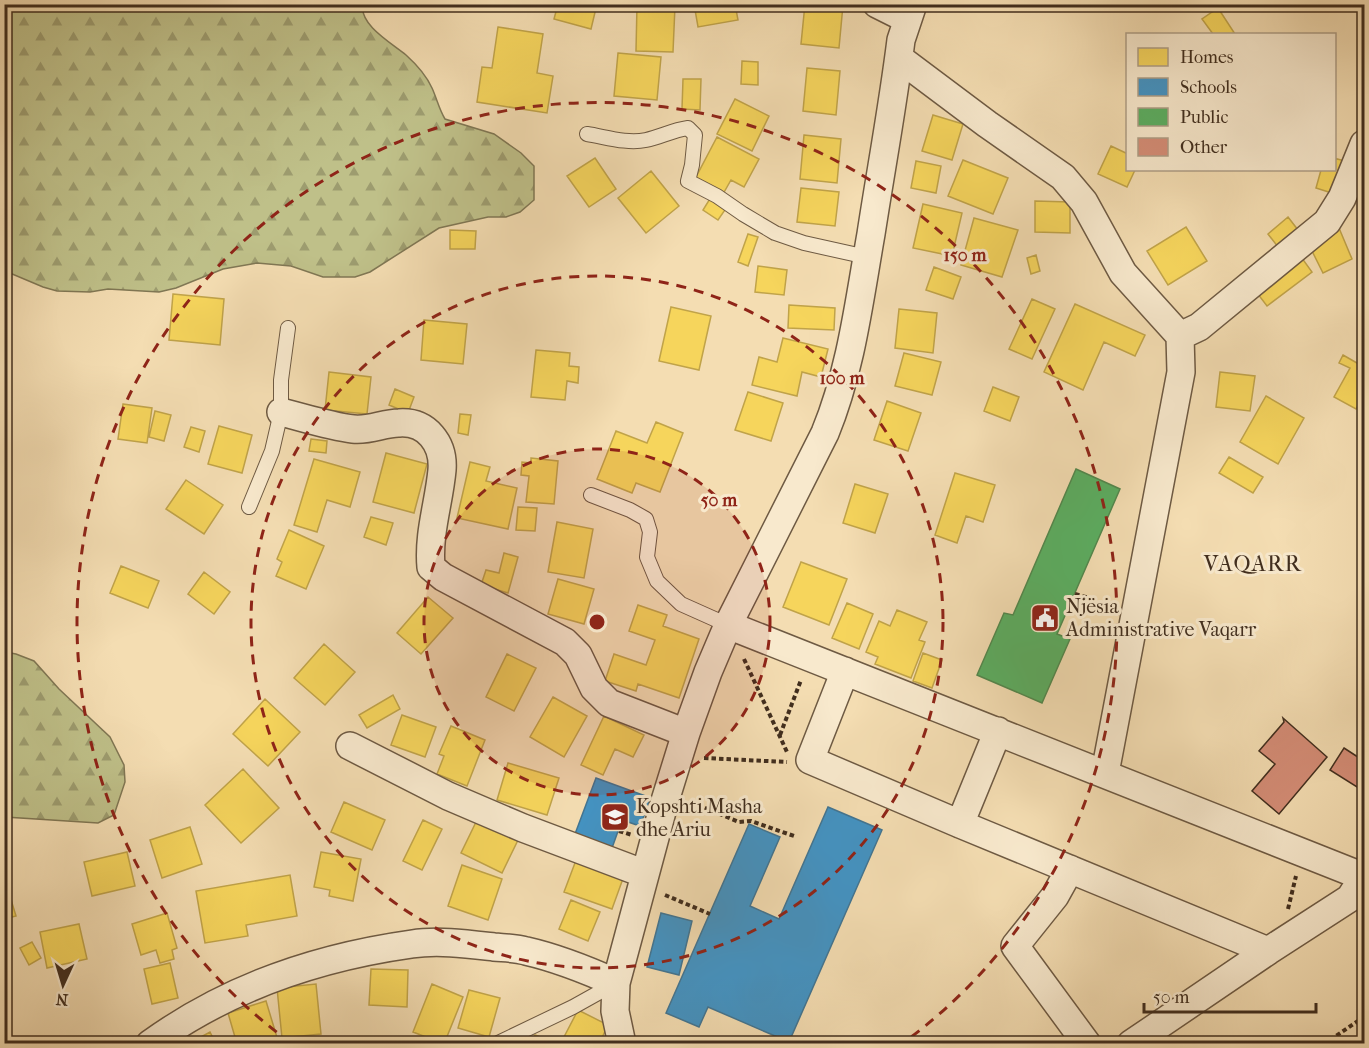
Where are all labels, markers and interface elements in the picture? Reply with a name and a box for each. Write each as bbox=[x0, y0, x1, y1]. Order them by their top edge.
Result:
legend bbox=[1126, 33, 1336, 171]
text: Homes bbox=[1180, 47, 1234, 68]
text: Schools bbox=[1180, 77, 1237, 98]
text: Public bbox=[1180, 107, 1228, 128]
text: Other bbox=[1180, 137, 1228, 158]
text: 150 m bbox=[944, 245, 987, 266]
text: 100 m bbox=[819, 368, 866, 389]
text: 50 m bbox=[701, 490, 738, 511]
district label: VAQARR bbox=[1203, 551, 1302, 577]
place label: Njësia Administrative Vaqarr bbox=[1065, 595, 1257, 641]
public building icon: Njësia Administrative Vaqarr bbox=[1029, 602, 1061, 634]
centre of rings bbox=[587, 612, 607, 632]
place label: Kopshti Masha dhe Ariu bbox=[636, 795, 763, 841]
school or university icon: Kopshti Masha dhe Ariu bbox=[599, 801, 631, 833]
north arrow bbox=[33, 955, 93, 1015]
scale bar bbox=[1144, 976, 1316, 1014]
text: 50 m bbox=[1153, 987, 1190, 1008]
text: N bbox=[54, 990, 69, 1009]

